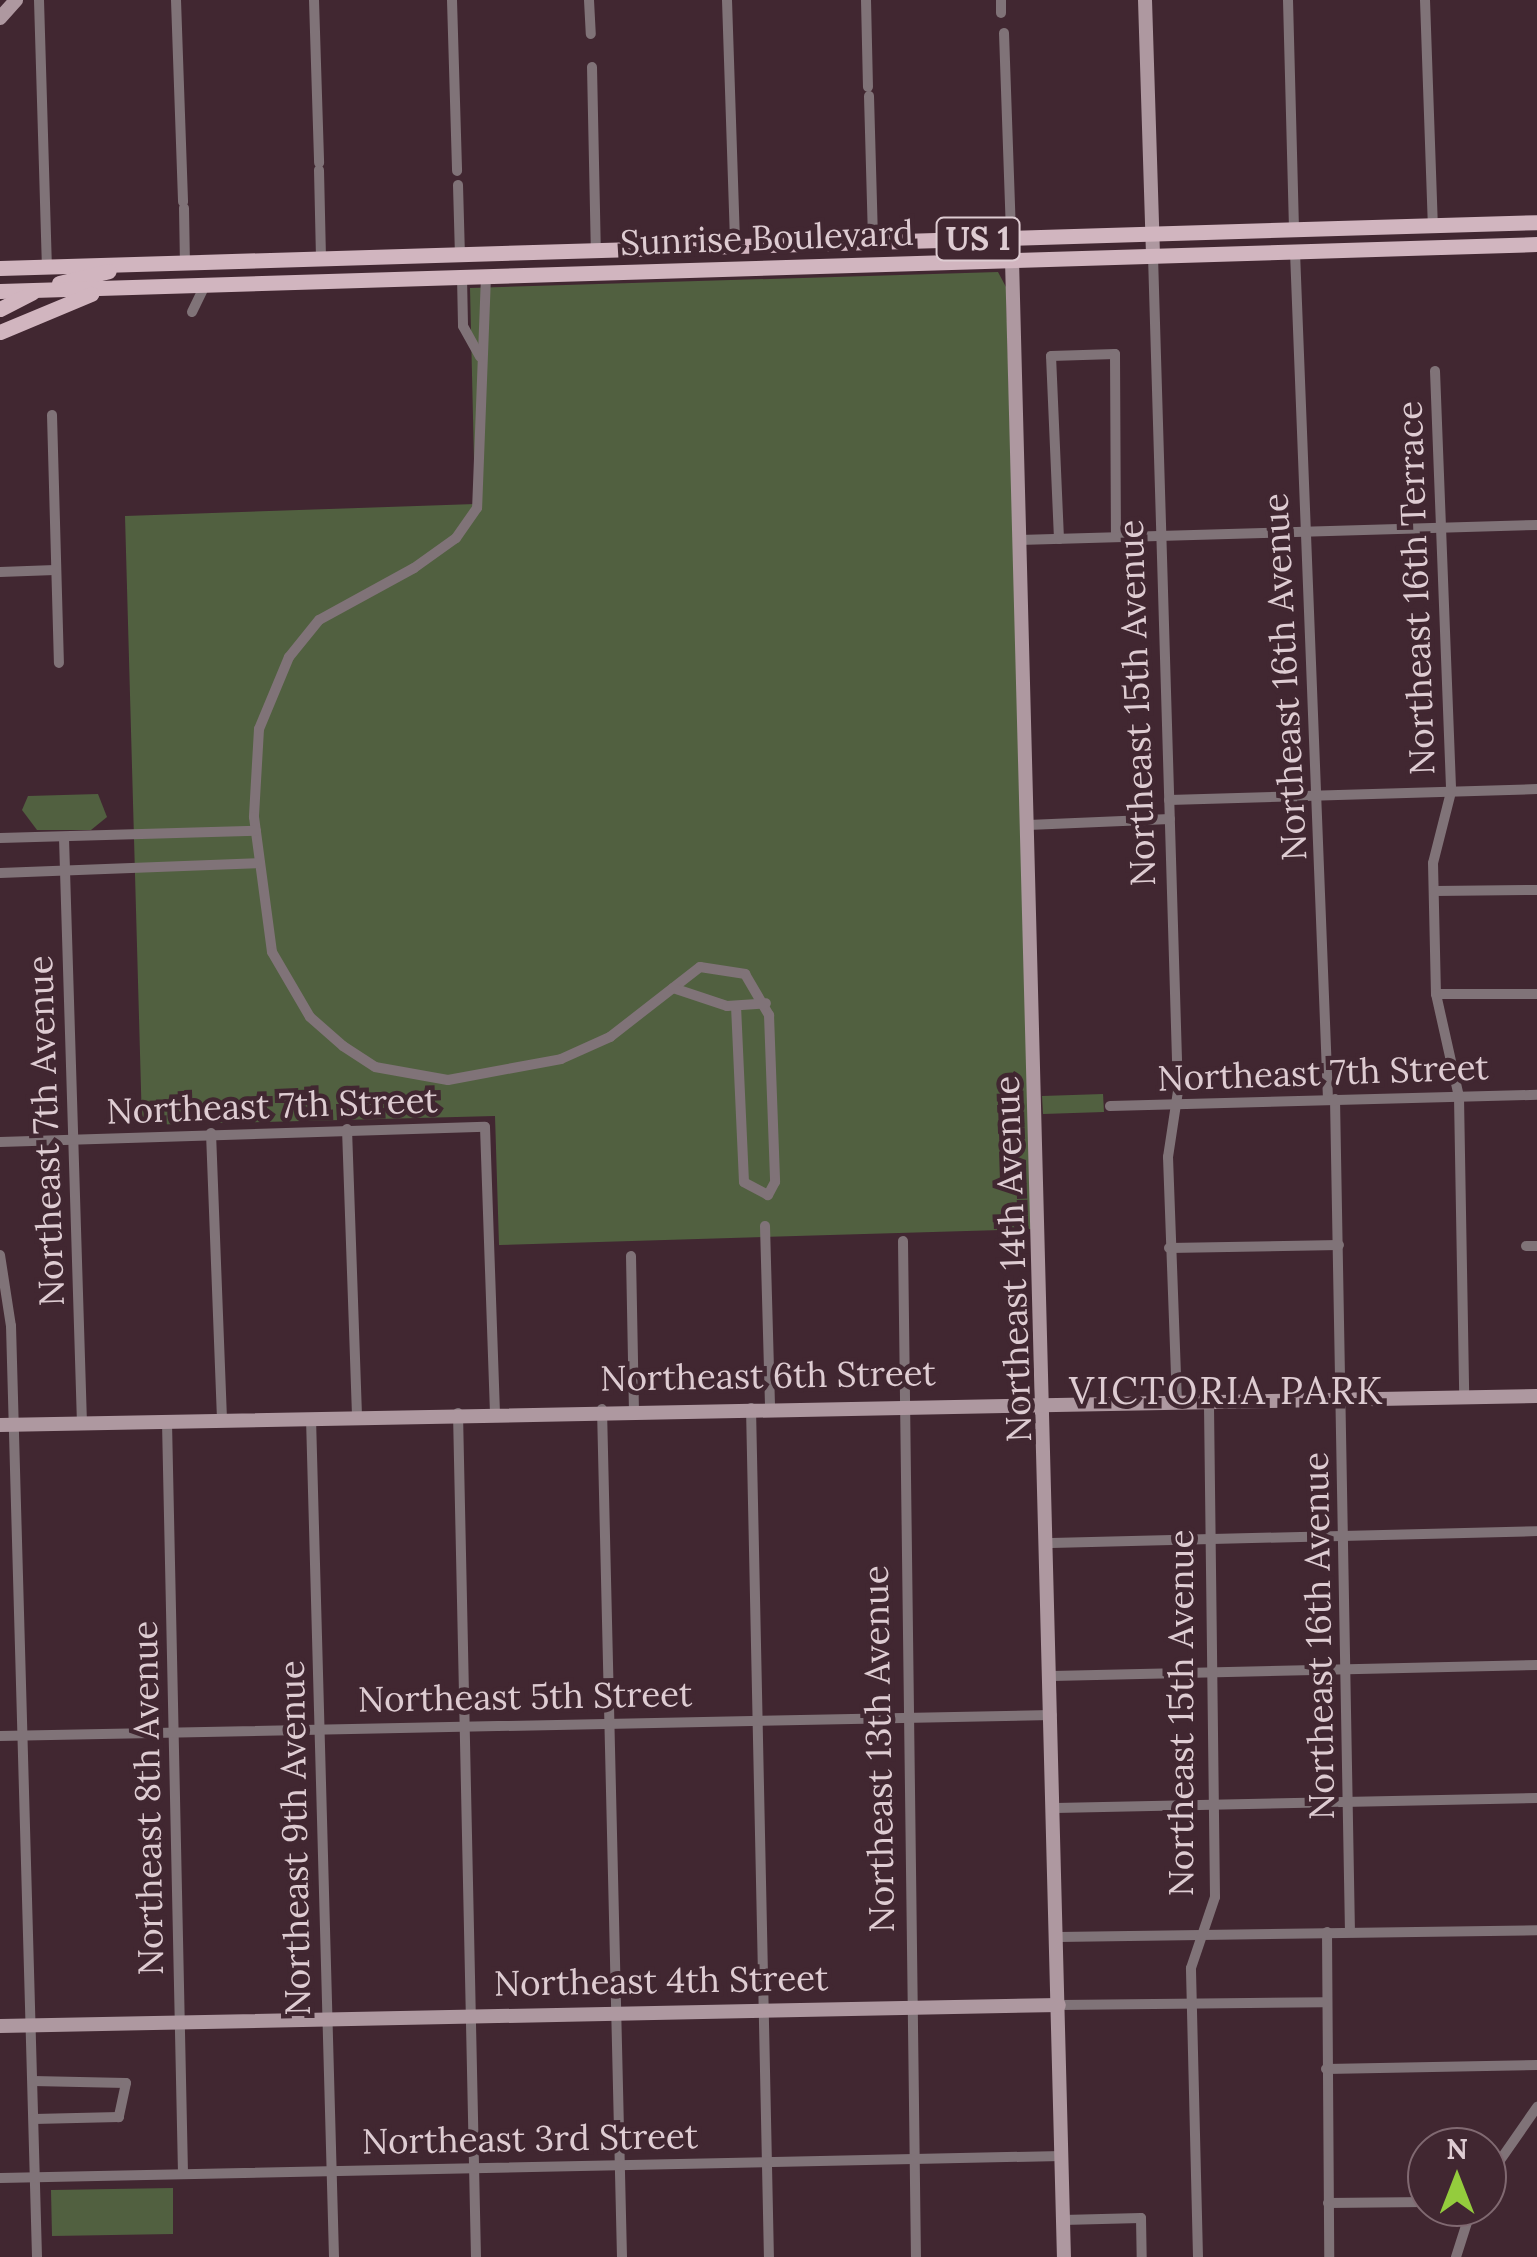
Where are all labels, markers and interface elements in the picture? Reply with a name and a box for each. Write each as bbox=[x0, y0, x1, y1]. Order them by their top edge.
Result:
street label: Sunrise Boulevard bbox=[619, 212, 915, 264]
road number: US 1 bbox=[936, 212, 1020, 266]
street label: Northeast 16th Terrace bbox=[1388, 400, 1444, 776]
street label: Northeast 16th Avenue bbox=[1254, 492, 1316, 862]
street label: Northeast 15th Avenue bbox=[1110, 519, 1164, 887]
street label: Northeast 7th Avenue bbox=[19, 955, 73, 1307]
street label: Northeast 7th Street bbox=[1157, 1046, 1489, 1100]
street label: Northeast 14th Avenue bbox=[986, 1075, 1040, 1443]
street label: Northeast 7th Street bbox=[106, 1079, 438, 1133]
street label: Northeast 6th Street bbox=[600, 1352, 936, 1400]
district label: VICTORIA PARK bbox=[1069, 1368, 1385, 1414]
street label: Northeast 16th Avenue bbox=[1295, 1452, 1343, 1820]
street label: Northeast 15th Avenue bbox=[1160, 1530, 1202, 1896]
street label: Northeast 13th Avenue bbox=[855, 1565, 903, 1933]
street label: Northeast 8th Avenue bbox=[124, 1620, 172, 1976]
street label: Northeast 9th Avenue bbox=[271, 1660, 319, 2016]
street label: Northeast 5th Street bbox=[357, 1673, 693, 1721]
street label: Northeast 4th Street bbox=[493, 1957, 829, 2005]
street label: Northeast 3rd Street bbox=[361, 2115, 699, 2163]
north arrow bbox=[1407, 2127, 1507, 2227]
text: N bbox=[1446, 2131, 1468, 2167]

